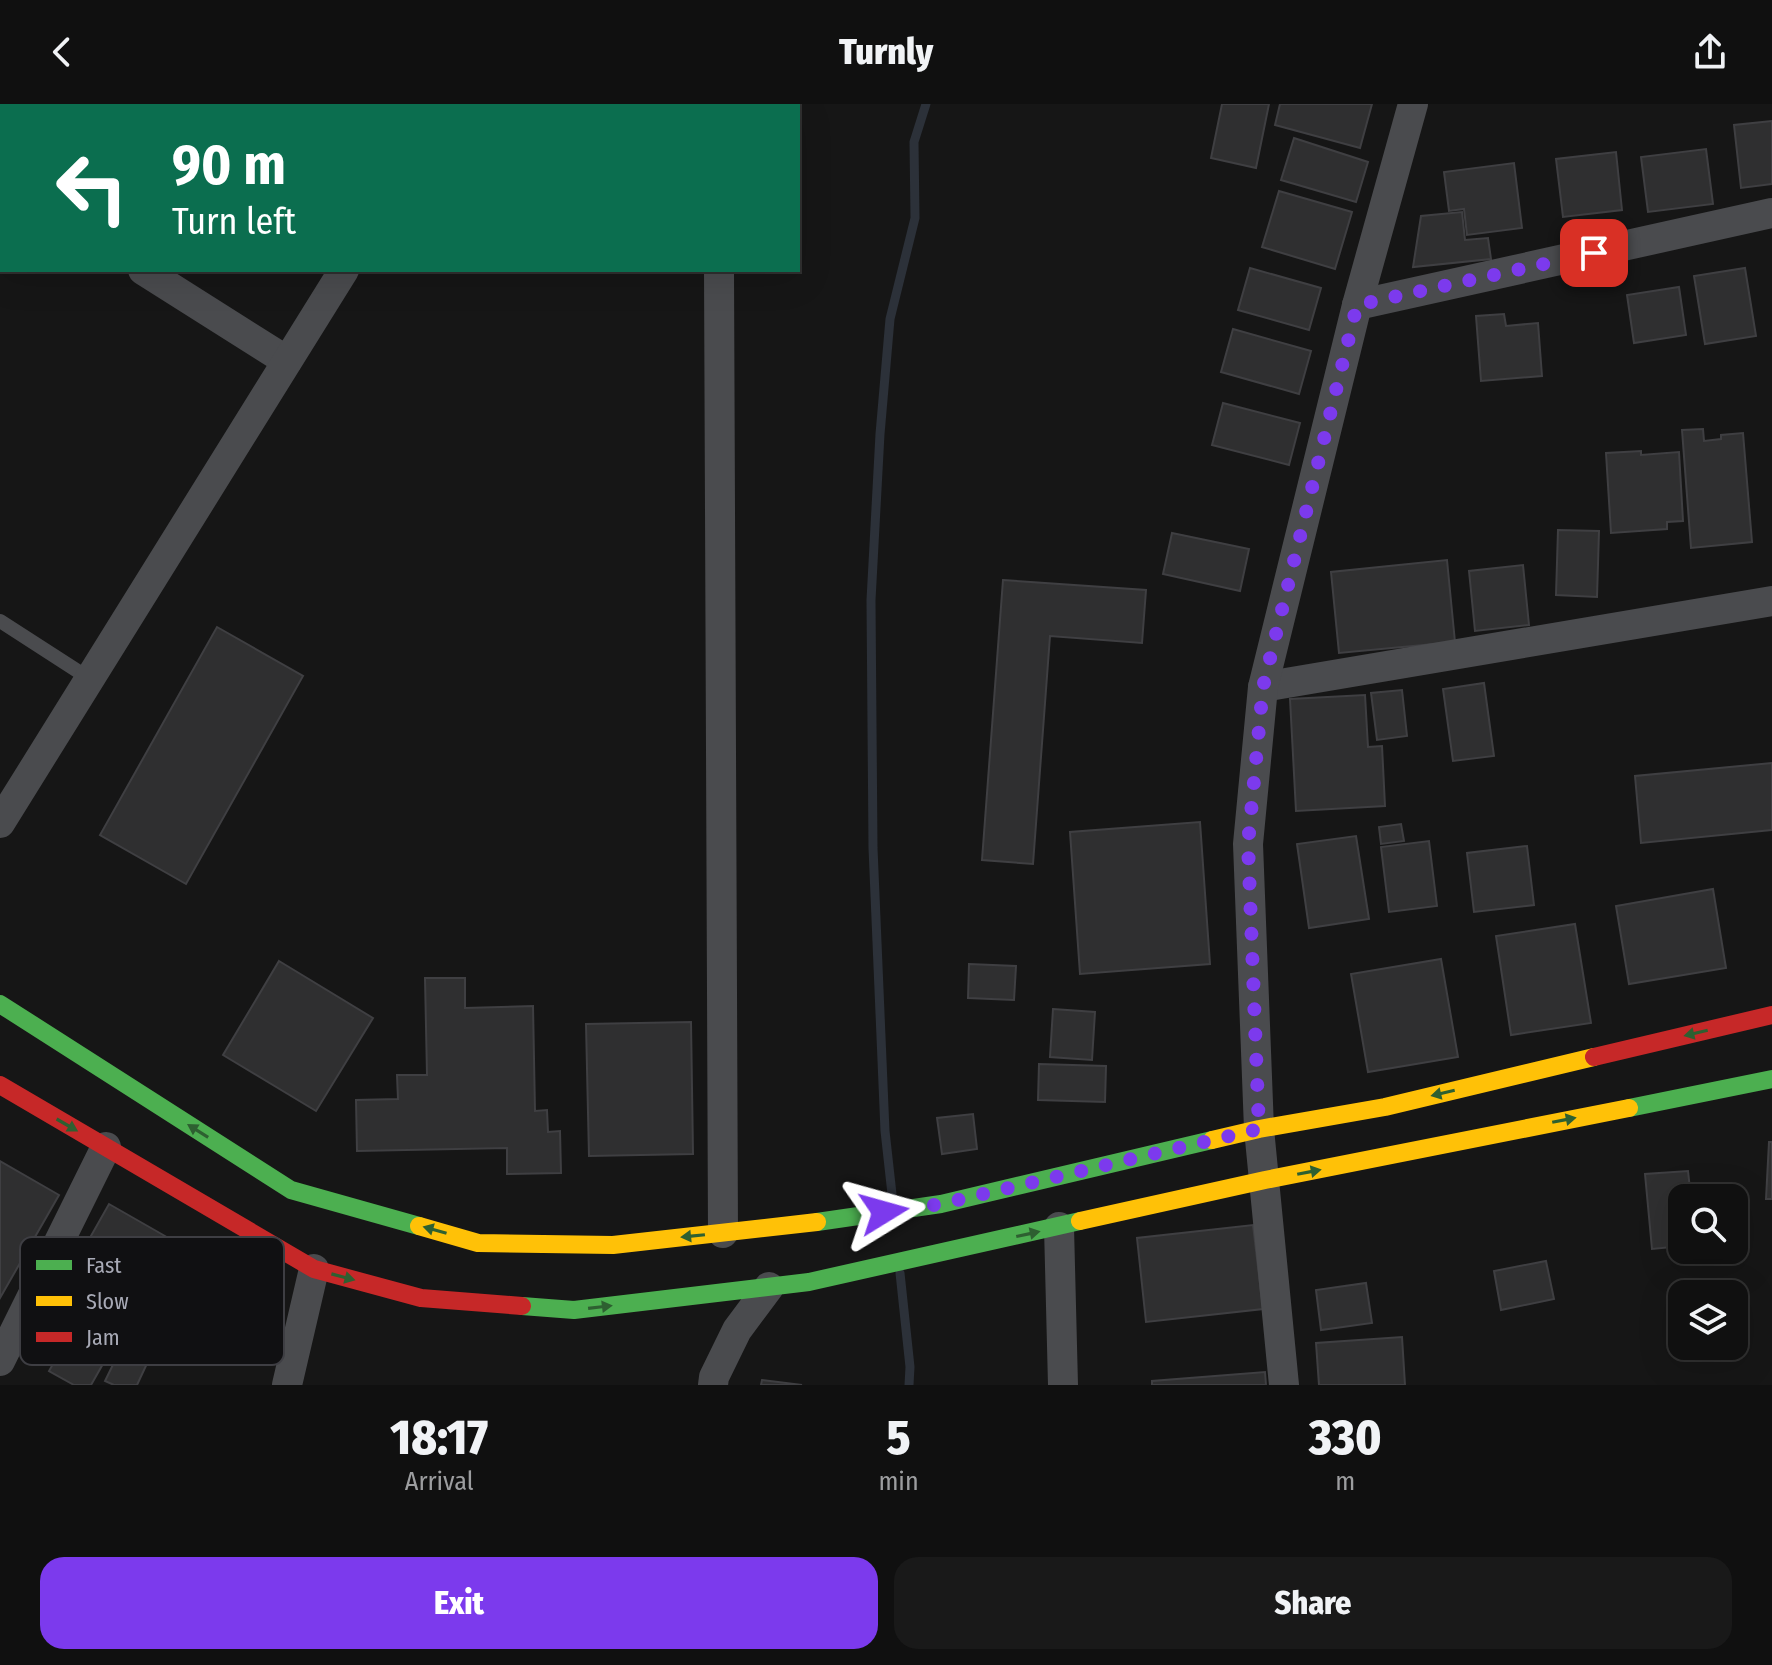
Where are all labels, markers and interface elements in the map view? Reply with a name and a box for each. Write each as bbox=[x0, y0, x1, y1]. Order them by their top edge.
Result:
icon: back bbox=[40, 30, 84, 74]
text: Turnly bbox=[839, 30, 933, 74]
icon: share bbox=[1688, 30, 1732, 74]
text: 90 m bbox=[172, 132, 286, 199]
icon: left bbox=[40, 136, 144, 240]
text: Turn left bbox=[172, 200, 296, 244]
pin bbox=[1560, 219, 1628, 287]
icon: arrive bbox=[1572, 231, 1616, 275]
one-way arrow bbox=[1683, 1027, 1708, 1040]
one-way arrow bbox=[1430, 1087, 1455, 1100]
one-way arrow bbox=[1552, 1114, 1577, 1126]
one-way arrow bbox=[56, 1118, 78, 1132]
one-way arrow bbox=[187, 1124, 209, 1138]
one-way arrow bbox=[1297, 1165, 1322, 1177]
position arrow bbox=[842, 1170, 926, 1254]
map controls bbox=[1668, 1184, 1748, 1360]
button: search bbox=[1668, 1184, 1748, 1264]
one-way arrow bbox=[423, 1224, 448, 1236]
one-way arrow bbox=[1016, 1227, 1041, 1239]
one-way arrow bbox=[680, 1230, 705, 1243]
legend bbox=[20, 1237, 284, 1365]
text: Fast bbox=[86, 1252, 122, 1279]
one-way arrow bbox=[332, 1271, 356, 1284]
button: layers bbox=[1668, 1280, 1748, 1360]
text: Slow bbox=[86, 1288, 129, 1315]
one-way arrow bbox=[588, 1300, 613, 1313]
text: Jam bbox=[86, 1324, 120, 1351]
text: 18:17 bbox=[390, 1409, 488, 1467]
text: 5 bbox=[886, 1409, 911, 1467]
text: 330 bbox=[1309, 1409, 1382, 1467]
text: Arrival bbox=[405, 1466, 474, 1497]
text: min bbox=[878, 1466, 919, 1497]
text: m bbox=[1335, 1466, 1355, 1497]
button: Exit bbox=[40, 1557, 878, 1649]
button: Share bbox=[894, 1557, 1732, 1649]

